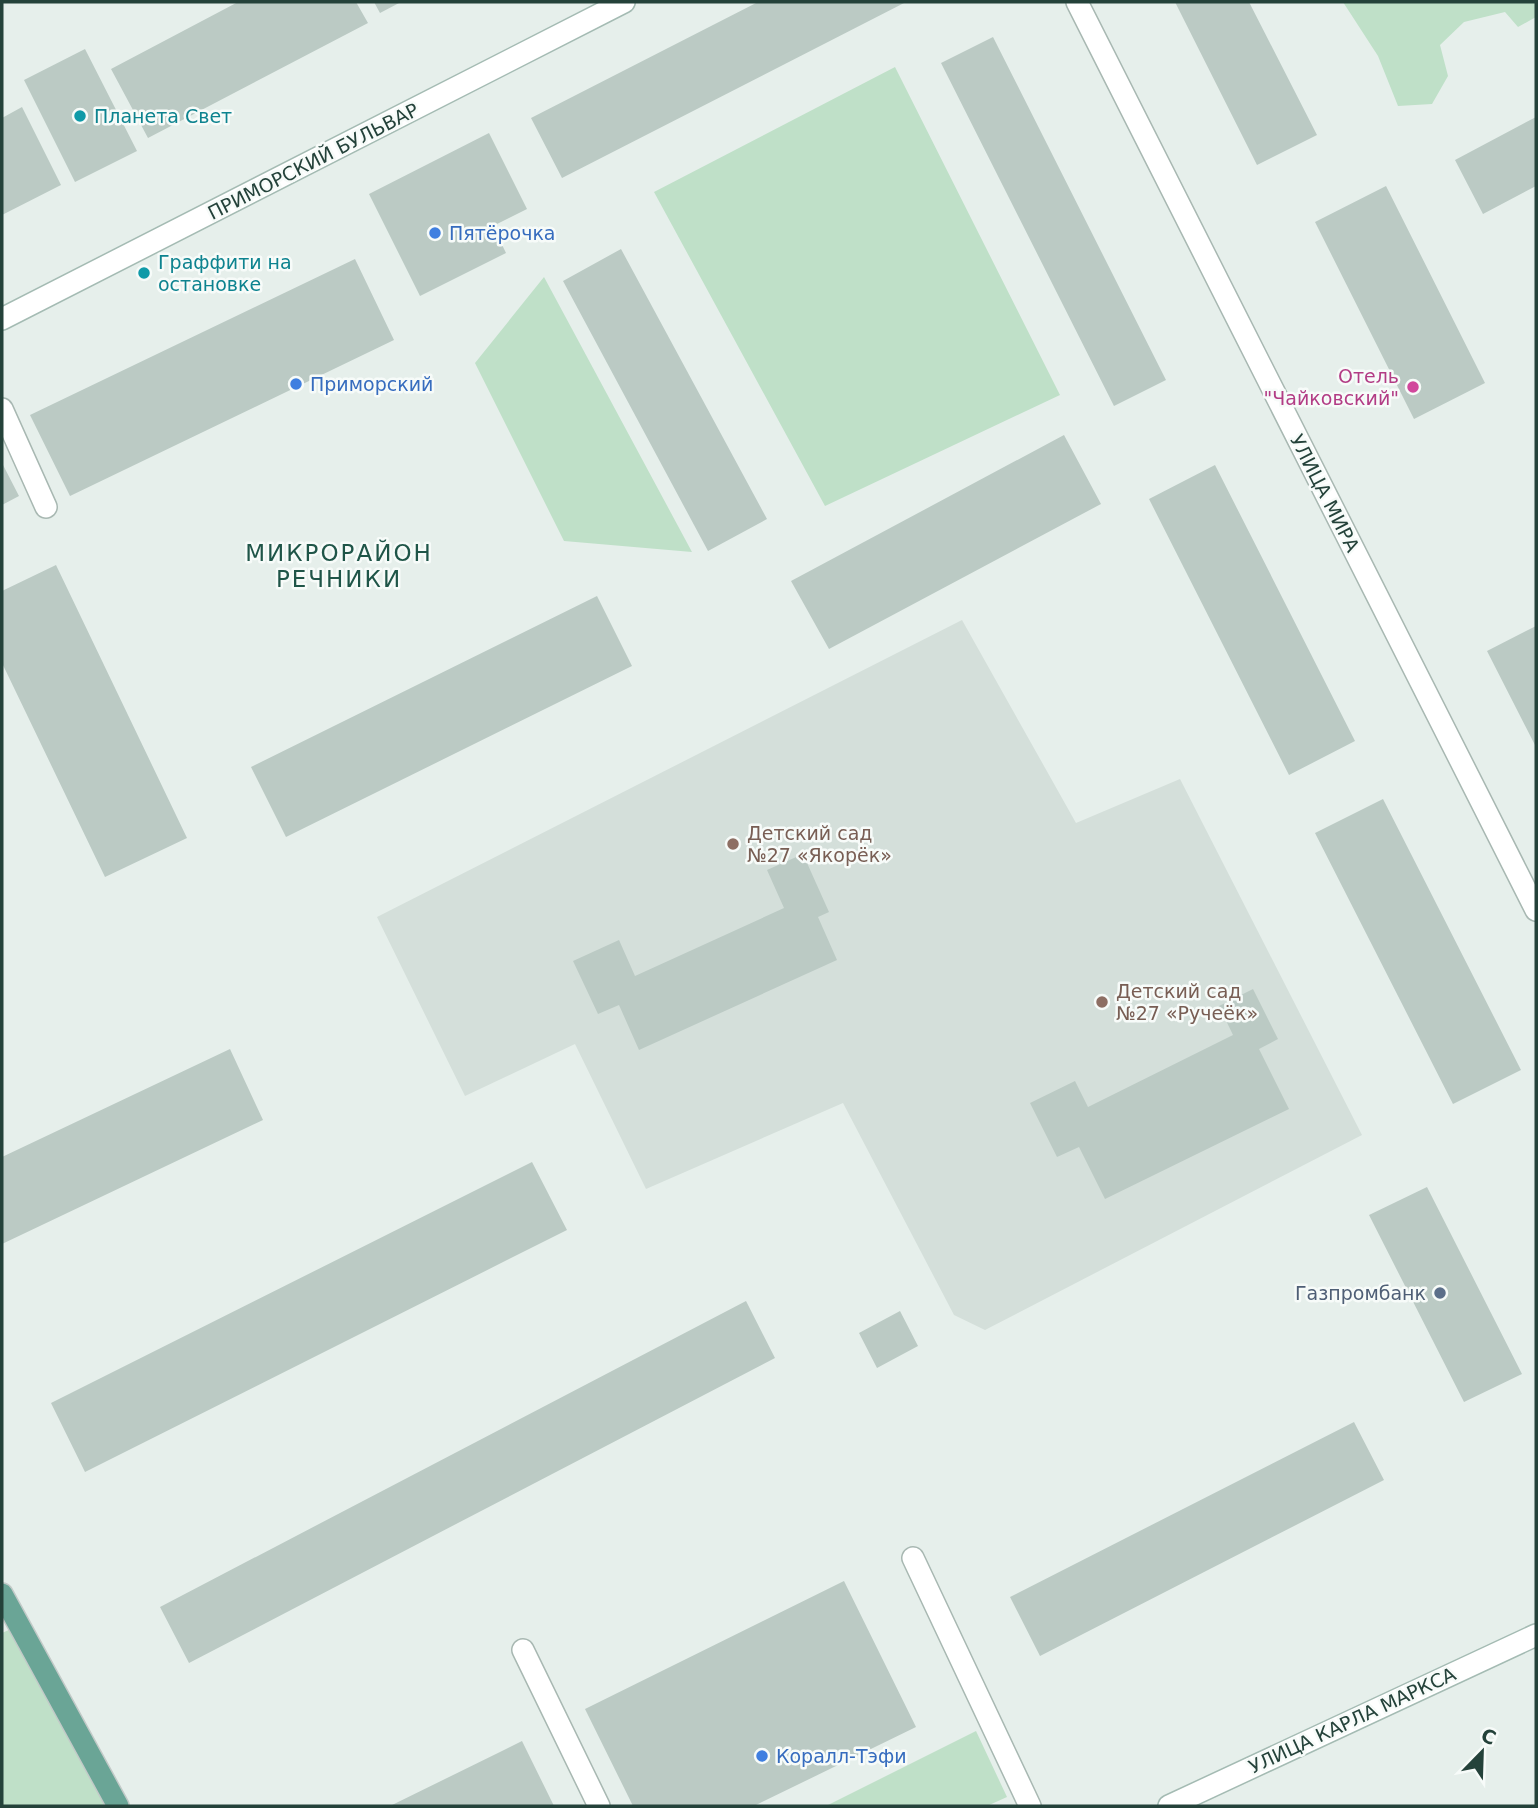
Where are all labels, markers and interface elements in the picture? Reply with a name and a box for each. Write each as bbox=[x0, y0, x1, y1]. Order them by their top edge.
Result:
street label: ПРИМОРСКИЙ БУЛЬВАР bbox=[204, 98, 422, 224]
place label: Планета Свет bbox=[94, 105, 232, 127]
marker: Планета Свет bbox=[72, 108, 88, 124]
place label: Пятёрочка bbox=[449, 222, 556, 244]
marker: Пятёрочка bbox=[427, 225, 443, 241]
place label: Граффити на остановке bbox=[158, 251, 292, 295]
marker: Граффити на остановке bbox=[136, 265, 152, 281]
place label: Отель "Чайковский" bbox=[1264, 365, 1399, 409]
place label: Приморский bbox=[310, 373, 433, 395]
marker: Приморский bbox=[288, 376, 304, 392]
marker: Отель "Чайковский" bbox=[1405, 379, 1421, 395]
street label: УЛИЦА МИРА bbox=[1286, 431, 1364, 555]
district label: МИКРОРАЙОН РЕЧНИКИ bbox=[245, 539, 433, 592]
place label: Детский сад №27 «Якорёк» bbox=[747, 822, 892, 866]
marker: Детский сад №27 «Якорёк» bbox=[725, 836, 741, 852]
place label: Детский сад №27 «Ручеёк» bbox=[1116, 980, 1258, 1024]
marker: Детский сад №27 «Ручеёк» bbox=[1094, 994, 1110, 1010]
place label: Газпромбанк bbox=[1295, 1282, 1426, 1304]
marker: Газпромбанк bbox=[1432, 1285, 1448, 1301]
street label: УЛИЦА КАРЛА МАРКСА bbox=[1245, 1662, 1459, 1778]
north arrow bbox=[1447, 1717, 1517, 1787]
text: С bbox=[1478, 1723, 1499, 1749]
place label: Коралл-Тэфи bbox=[776, 1745, 907, 1767]
marker: Коралл-Тэфи bbox=[754, 1748, 770, 1764]

